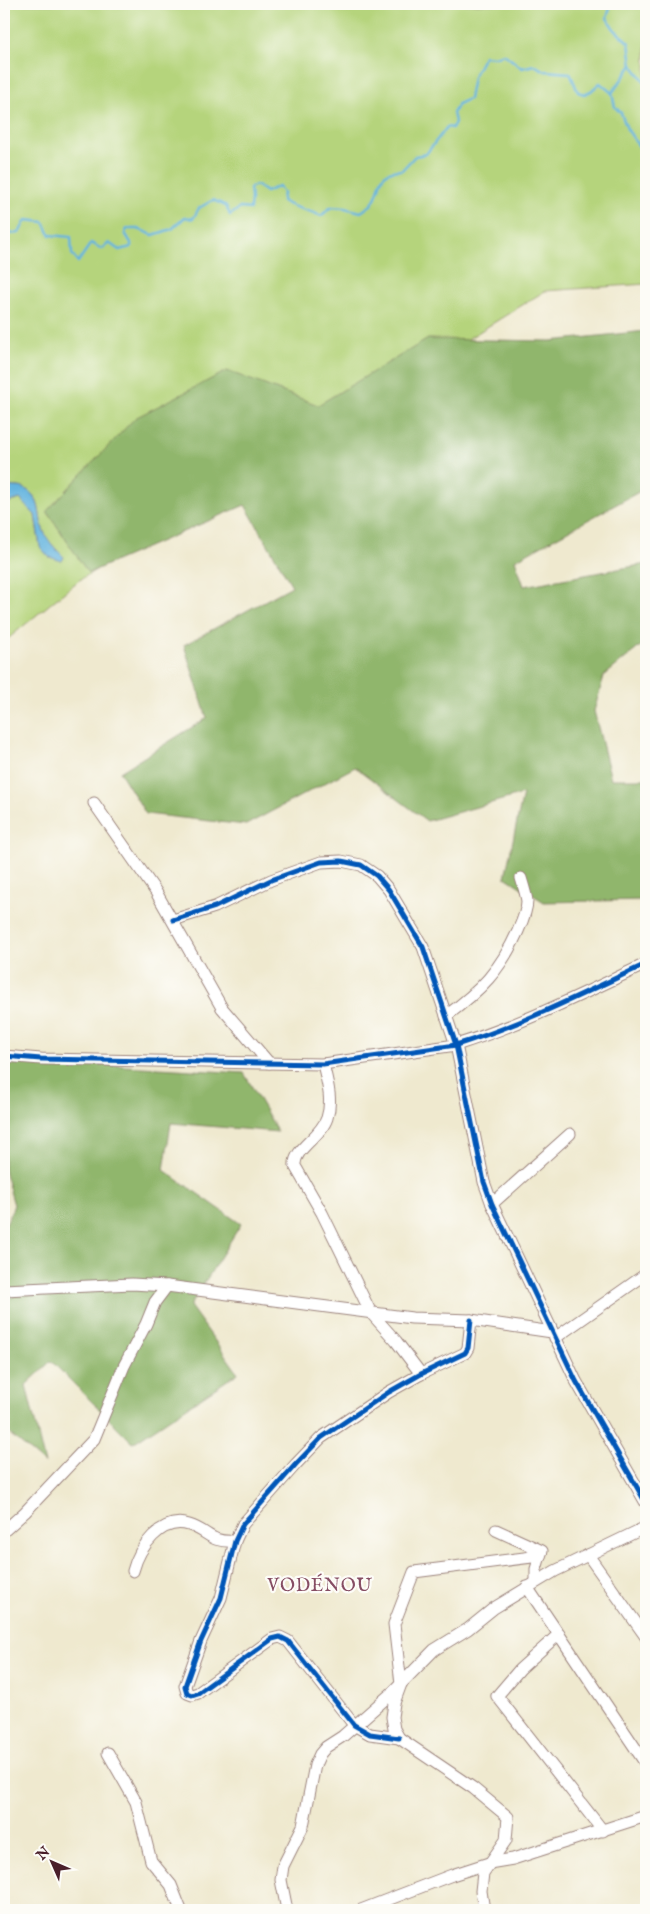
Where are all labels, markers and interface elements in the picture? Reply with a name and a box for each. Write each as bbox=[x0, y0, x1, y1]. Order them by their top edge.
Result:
district label: VODÉNOU bbox=[266, 1573, 373, 1598]
north arrow bbox=[28, 1836, 78, 1886]
text: N bbox=[32, 1843, 54, 1865]

